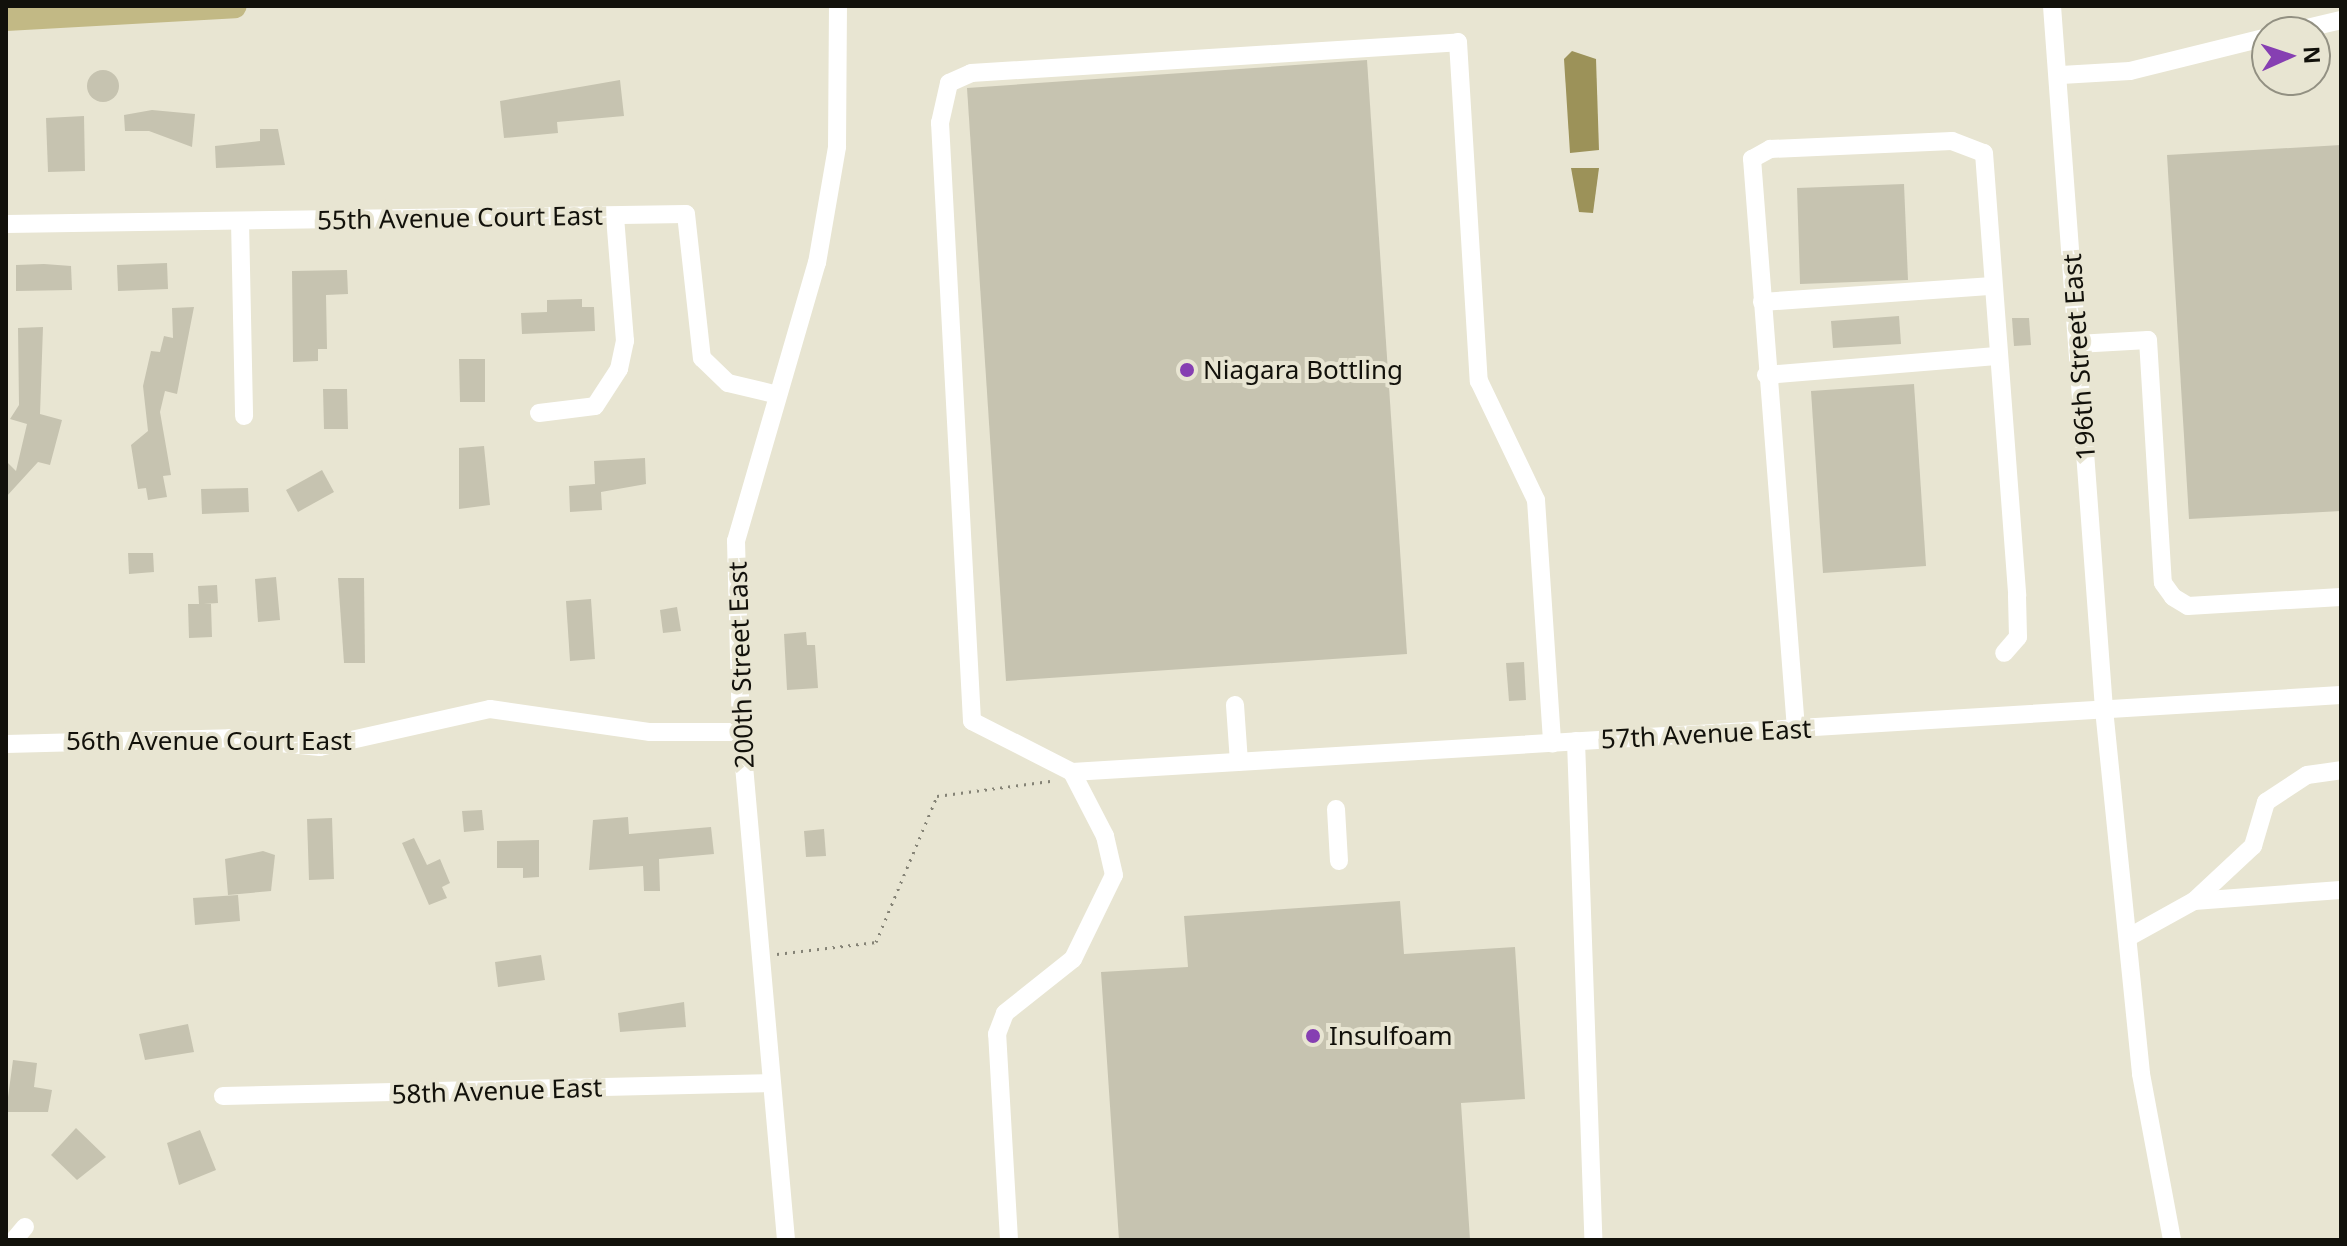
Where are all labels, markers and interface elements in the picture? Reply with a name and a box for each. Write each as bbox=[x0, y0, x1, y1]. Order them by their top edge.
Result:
north arrow bbox=[2251, 16, 2331, 96]
text: N bbox=[2298, 45, 2328, 65]
street label: 55th Avenue Court East bbox=[317, 200, 603, 236]
street label: 196th Street East bbox=[2056, 253, 2102, 461]
place label: Niagara Bottling bbox=[1203, 354, 1403, 386]
marker: Niagara Bottling bbox=[1178, 361, 1196, 379]
street label: 200th Street East bbox=[722, 561, 760, 769]
street label: 57th Avenue East bbox=[1600, 713, 1812, 755]
street label: 56th Avenue Court East bbox=[66, 725, 352, 757]
place label: Insulfoam bbox=[1329, 1020, 1453, 1052]
marker: Insulfoam bbox=[1304, 1027, 1322, 1045]
street label: 58th Avenue East bbox=[391, 1072, 603, 1110]

